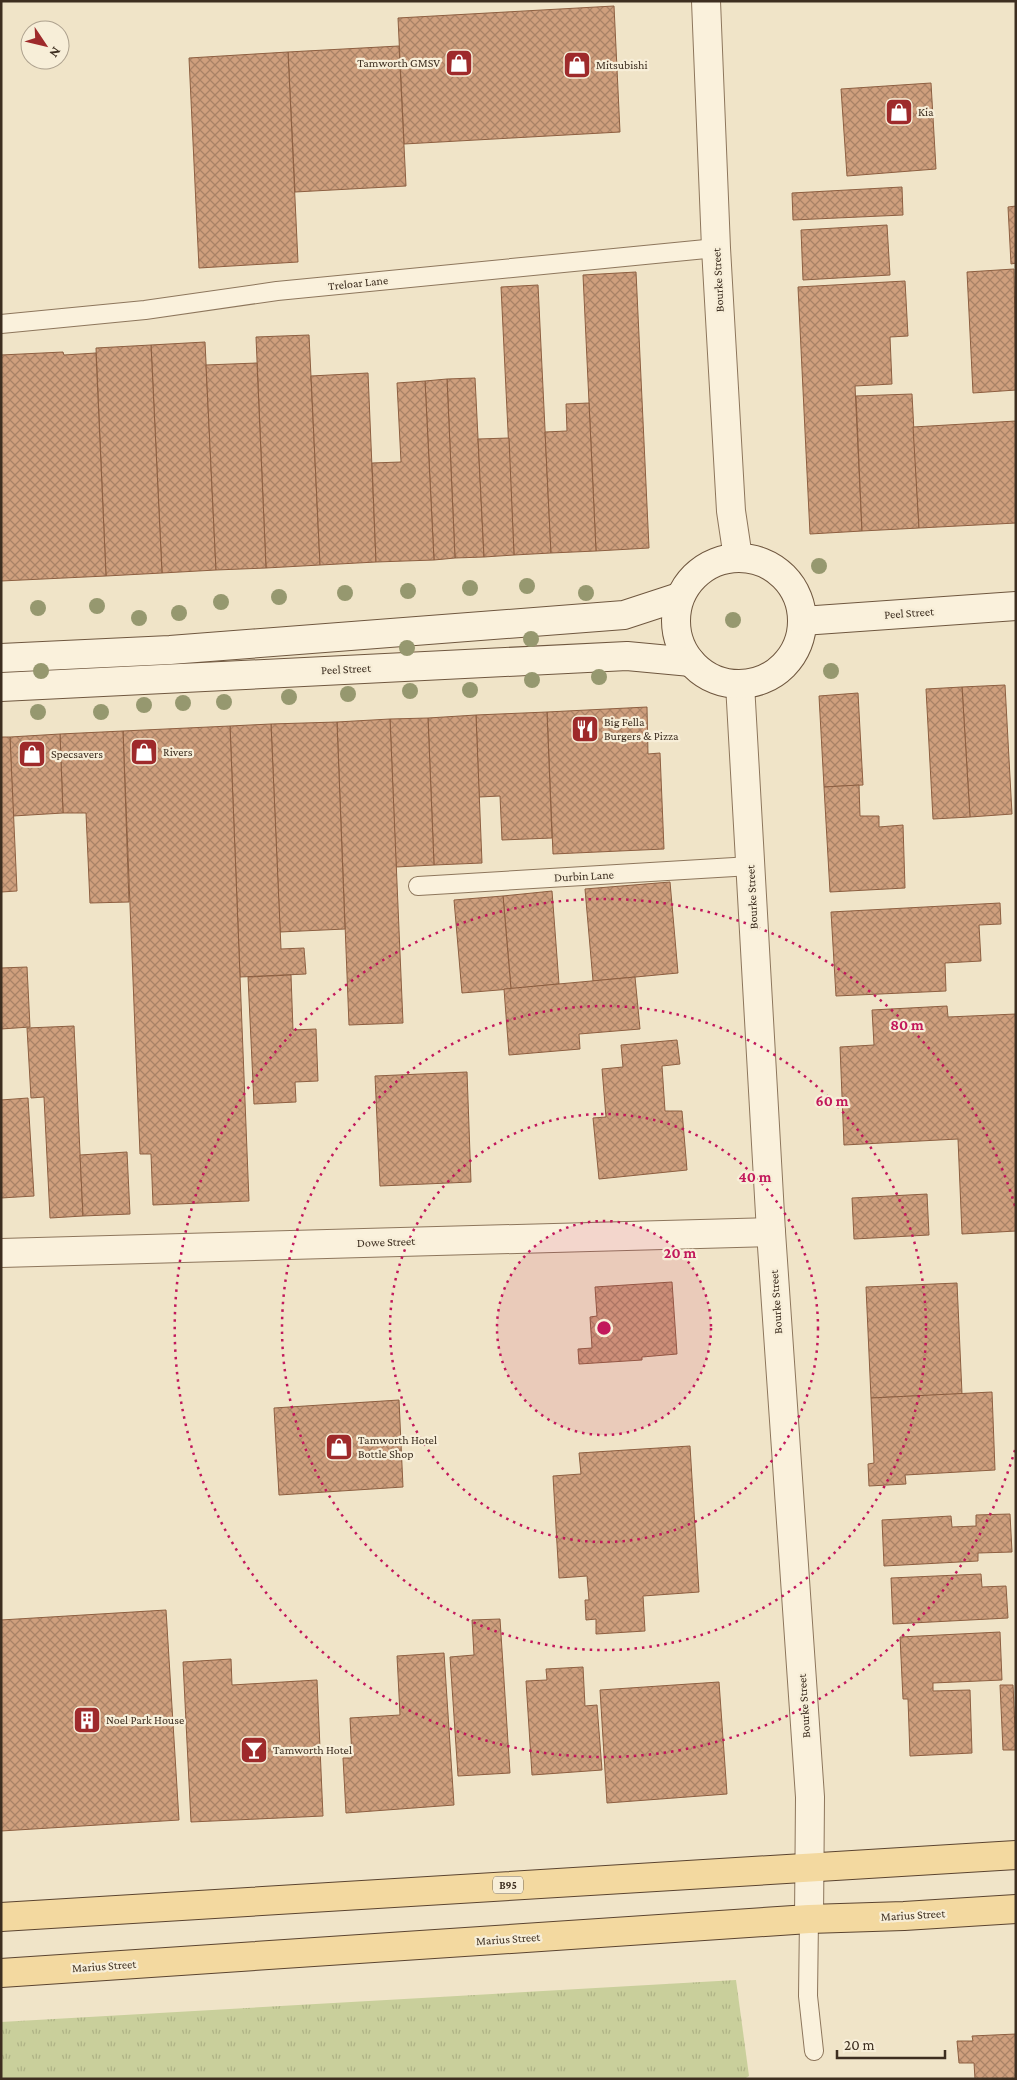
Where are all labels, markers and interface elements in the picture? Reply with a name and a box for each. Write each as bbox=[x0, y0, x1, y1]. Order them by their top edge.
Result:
north arrow bbox=[20, 20, 70, 70]
text: N bbox=[46, 44, 65, 61]
shop icon: Tamworth GMSV bbox=[444, 48, 474, 78]
shop icon: Mitsubishi bbox=[562, 50, 592, 80]
place label: Tamworth GMSV bbox=[357, 56, 440, 70]
place label: Mitsubishi bbox=[596, 58, 648, 72]
shop icon: Kia bbox=[884, 97, 914, 127]
place label: Kia bbox=[918, 105, 934, 119]
street label: Bourke Street bbox=[709, 246, 727, 313]
street label: Treloar Lane bbox=[327, 273, 389, 293]
street label: Peel Street bbox=[884, 604, 935, 622]
street label: Peel Street bbox=[321, 661, 372, 677]
restaurant icon: Big Fella Burgers & Pizza bbox=[570, 714, 600, 744]
place label: Big Fella Burgers & Pizza bbox=[604, 715, 679, 743]
shop icon: Rivers bbox=[129, 737, 159, 767]
shop icon: Specsavers bbox=[17, 739, 47, 769]
place label: Rivers bbox=[163, 745, 193, 759]
place label: Specsavers bbox=[51, 747, 103, 761]
street label: Bourke Street bbox=[743, 863, 761, 930]
street label: Durbin Lane bbox=[554, 867, 614, 885]
text: 80 m bbox=[890, 1017, 924, 1033]
text: 60 m bbox=[816, 1093, 849, 1109]
text: 40 m bbox=[739, 1169, 772, 1185]
street label: Dowe Street bbox=[357, 1234, 416, 1250]
text: 20 m bbox=[664, 1245, 696, 1261]
street label: Bourke Street bbox=[767, 1268, 785, 1335]
centre of rings bbox=[595, 1319, 613, 1337]
shop icon: Tamworth Hotel Bottle Shop bbox=[324, 1432, 354, 1462]
place label: Tamworth Hotel Bottle Shop bbox=[358, 1433, 437, 1461]
street label: Bourke Street bbox=[795, 1672, 813, 1739]
building icon: Noel Park House bbox=[72, 1705, 102, 1735]
place label: Noel Park House bbox=[106, 1713, 184, 1727]
bar icon: Tamworth Hotel bbox=[239, 1735, 269, 1765]
place label: Tamworth Hotel bbox=[273, 1743, 352, 1757]
road number: B95 bbox=[493, 1876, 523, 1894]
street label: Marius Street bbox=[880, 1906, 947, 1924]
street label: Marius Street bbox=[475, 1930, 542, 1948]
street label: Marius Street bbox=[71, 1957, 138, 1975]
scale bar bbox=[837, 2028, 944, 2060]
text: 20 m bbox=[844, 2037, 875, 2053]

